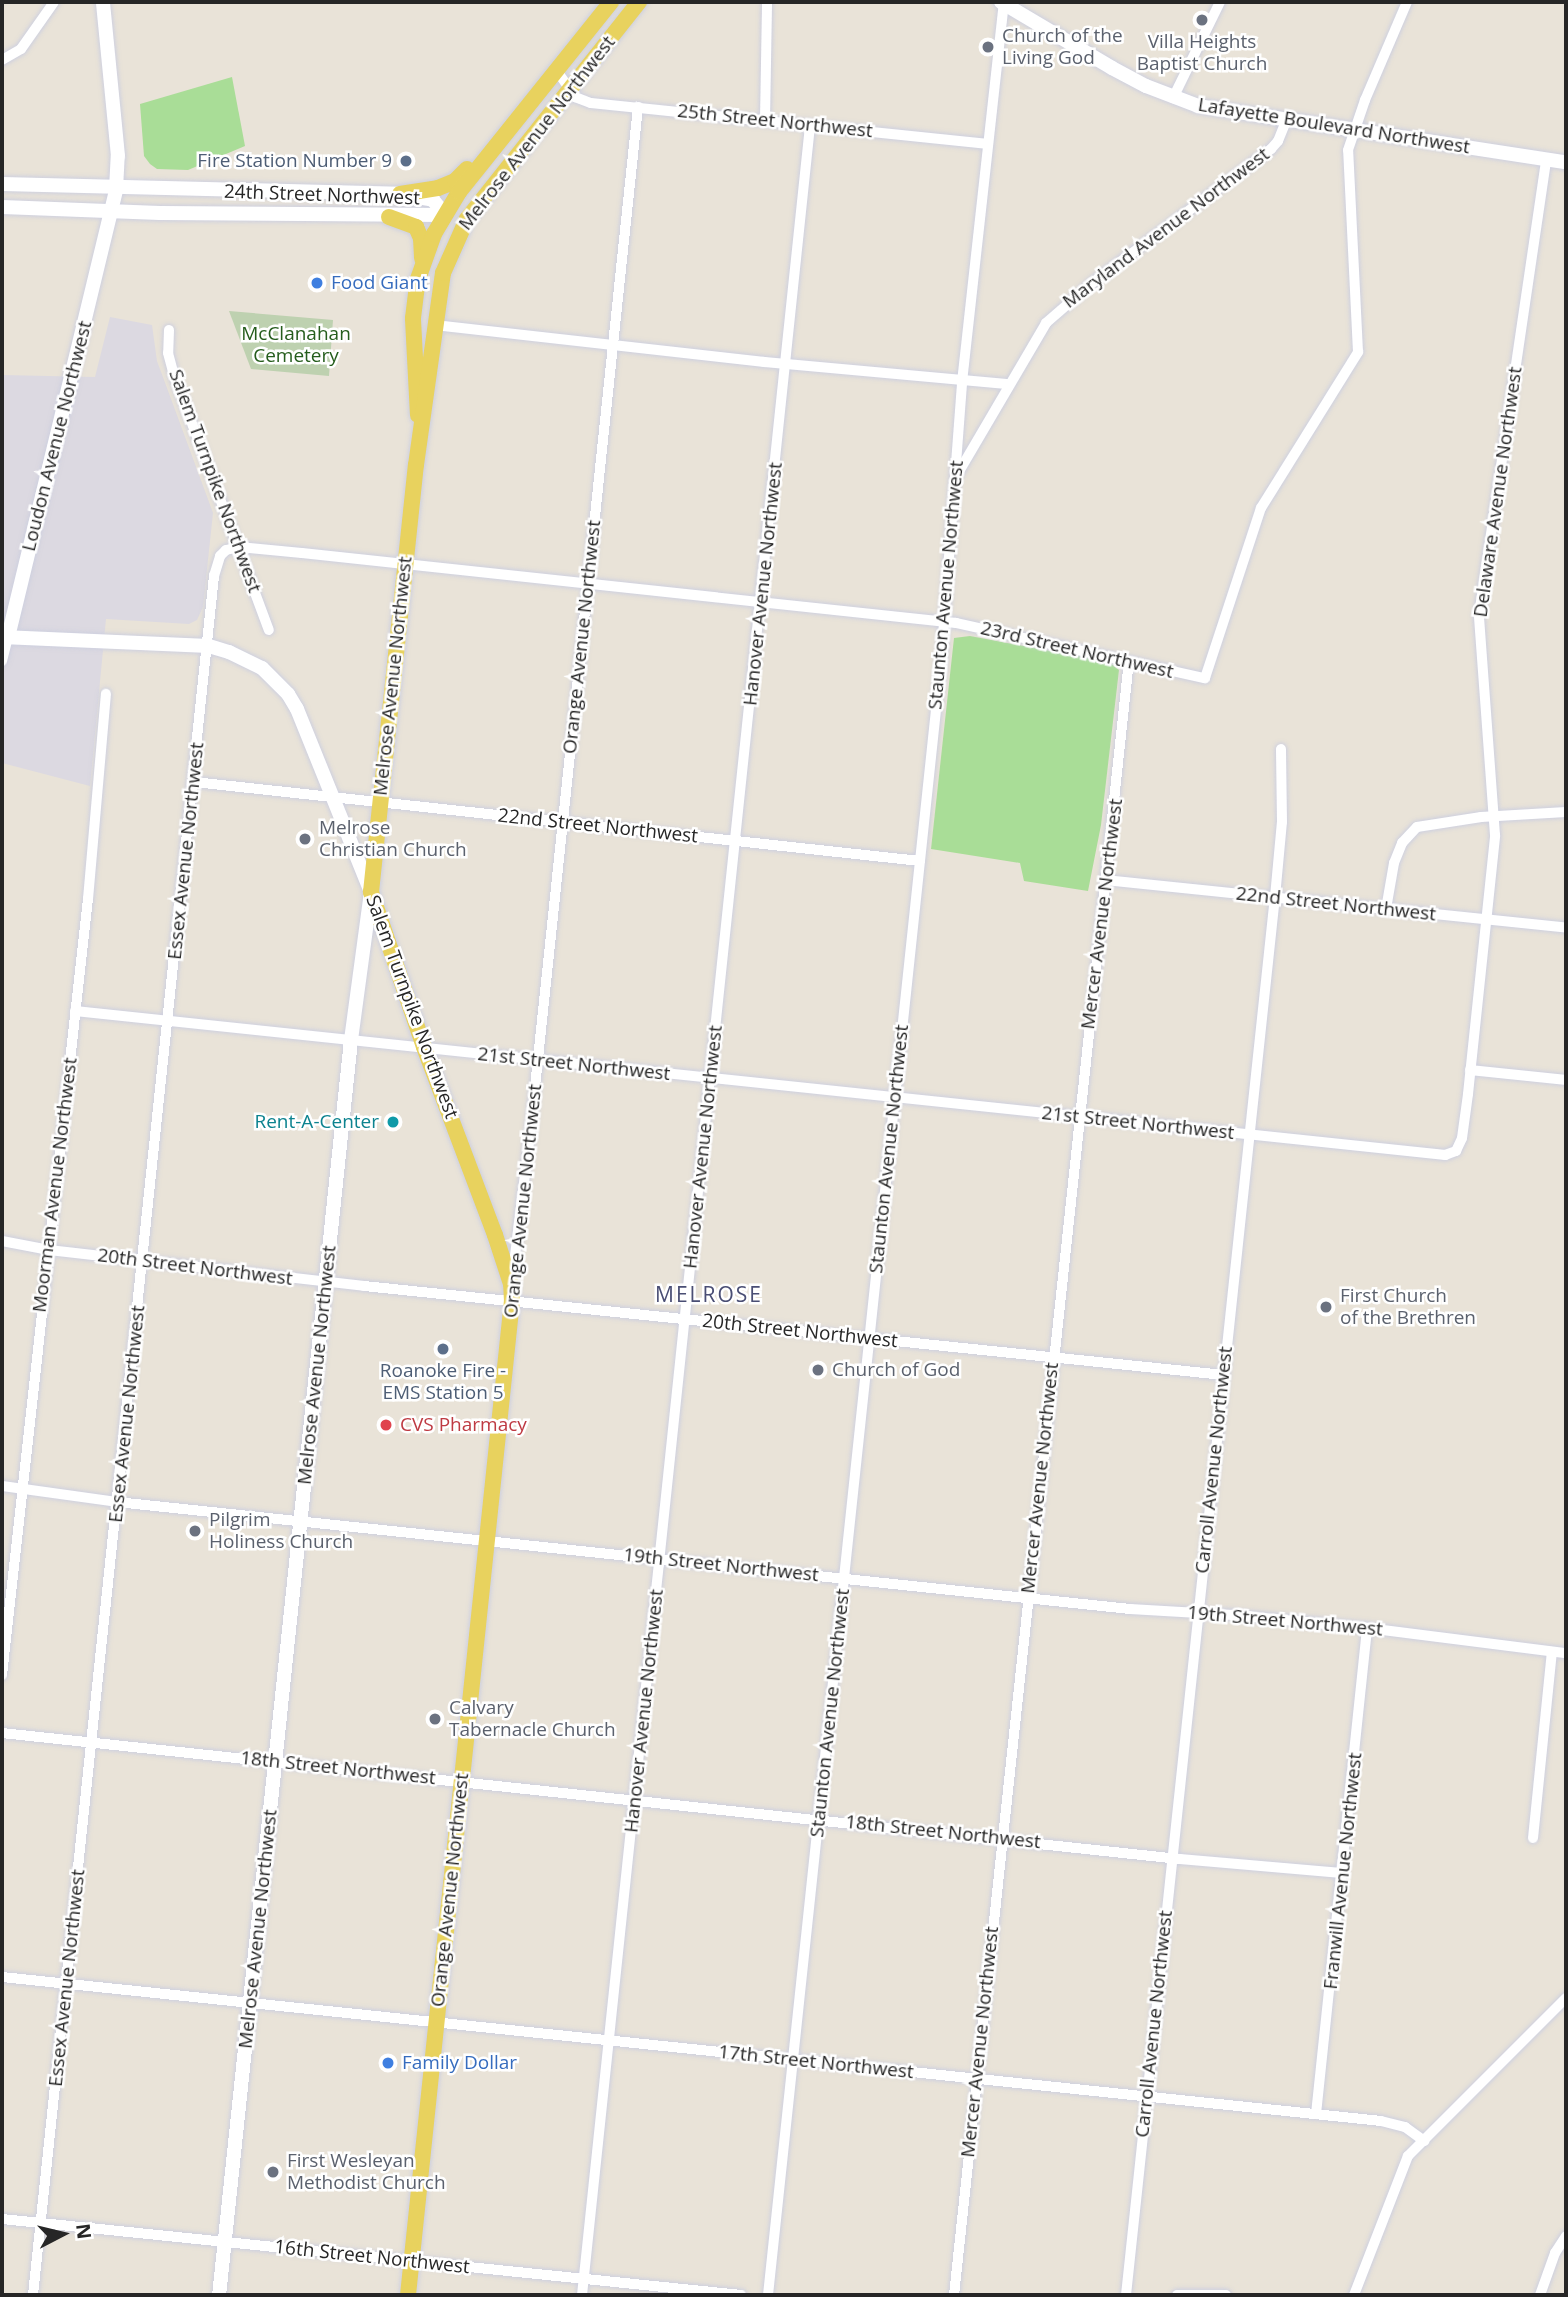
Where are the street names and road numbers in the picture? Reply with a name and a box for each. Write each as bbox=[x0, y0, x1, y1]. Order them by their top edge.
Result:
street label: Melrose Avenue Northwest bbox=[454, 31, 620, 235]
street label: Lafayette Boulevard Northwest bbox=[1196, 93, 1472, 159]
street label: 25th Street Northwest bbox=[676, 99, 874, 143]
street label: Maryland Avenue Northwest bbox=[1058, 143, 1274, 313]
street label: 24th Street Northwest bbox=[224, 180, 420, 210]
street label: Loudon Avenue Northwest bbox=[17, 318, 97, 554]
street label: Delaware Avenue Northwest bbox=[1469, 365, 1527, 619]
street label: Salem Turnpike Northwest bbox=[164, 366, 266, 596]
street label: Staunton Avenue Northwest bbox=[924, 459, 968, 711]
street label: Hanover Avenue Northwest bbox=[739, 461, 787, 707]
street label: Orange Avenue Northwest bbox=[558, 519, 606, 755]
street label: Melrose Avenue Northwest bbox=[369, 555, 417, 797]
street label: 23rd Street Northwest bbox=[978, 617, 1176, 683]
street label: Essex Avenue Northwest bbox=[163, 741, 209, 961]
street label: Mercer Avenue Northwest bbox=[1077, 797, 1127, 1031]
street label: 22nd Street Northwest bbox=[497, 804, 699, 848]
street label: 22nd Street Northwest bbox=[1235, 882, 1437, 926]
street label: Salem Turnpike Northwest bbox=[361, 892, 463, 1122]
street label: Staunton Avenue Northwest bbox=[865, 1023, 913, 1275]
street label: Hanover Avenue Northwest bbox=[679, 1024, 727, 1270]
street label: 21st Street Northwest bbox=[477, 1043, 671, 1085]
street label: Moorman Avenue Northwest bbox=[28, 1056, 82, 1314]
street label: Orange Avenue Northwest bbox=[499, 1083, 547, 1319]
street label: 21st Street Northwest bbox=[1041, 1102, 1235, 1144]
street label: 20th Street Northwest bbox=[96, 1244, 294, 1290]
street label: Melrose Avenue Northwest bbox=[293, 1244, 341, 1486]
street label: Essex Avenue Northwest bbox=[104, 1304, 150, 1524]
street label: 20th Street Northwest bbox=[701, 1309, 899, 1353]
street label: Carroll Avenue Northwest bbox=[1191, 1345, 1237, 1575]
street label: Mercer Avenue Northwest bbox=[1017, 1361, 1063, 1595]
street label: 19th Street Northwest bbox=[622, 1543, 820, 1587]
street label: Staunton Avenue Northwest bbox=[806, 1587, 854, 1839]
street label: Hanover Avenue Northwest bbox=[620, 1588, 668, 1834]
street label: 19th Street Northwest bbox=[1186, 1601, 1384, 1641]
street label: 18th Street Northwest bbox=[239, 1746, 437, 1790]
street label: Franwill Avenue Northwest bbox=[1319, 1751, 1367, 1991]
street label: Orange Avenue Northwest bbox=[426, 1772, 474, 2008]
street label: Melrose Avenue Northwest bbox=[234, 1808, 282, 2050]
street label: 18th Street Northwest bbox=[844, 1810, 1042, 1854]
street label: Essex Avenue Northwest bbox=[44, 1868, 90, 2088]
street label: Carroll Avenue Northwest bbox=[1131, 1909, 1177, 2139]
street label: Mercer Avenue Northwest bbox=[957, 1925, 1003, 2159]
street label: 17th Street Northwest bbox=[717, 2040, 915, 2084]
street label: 16th Street Northwest bbox=[273, 2235, 471, 2279]

